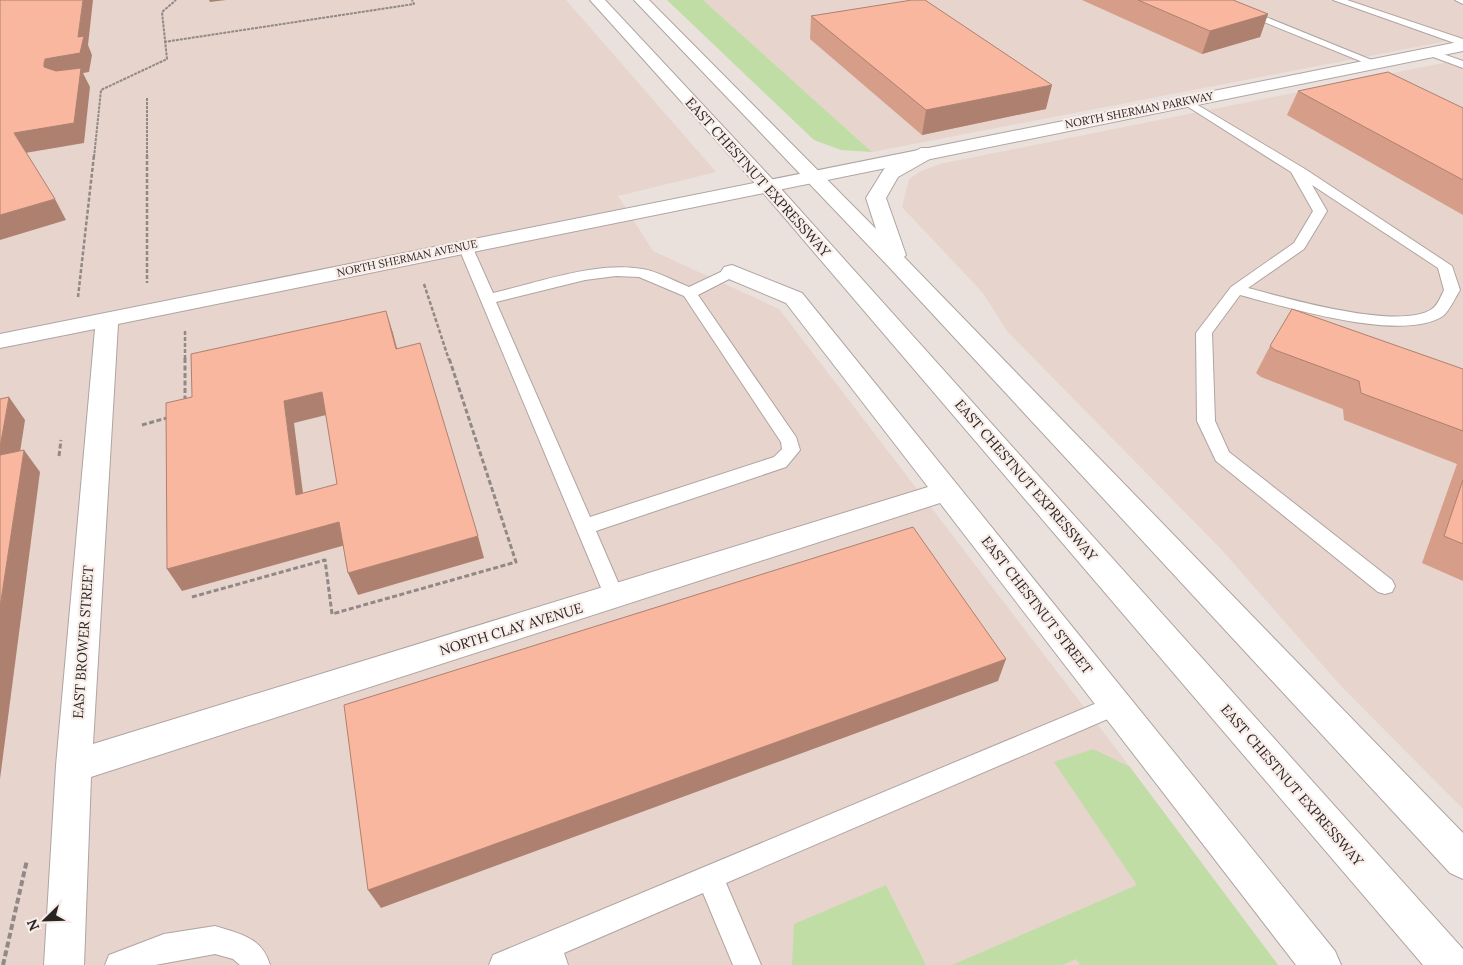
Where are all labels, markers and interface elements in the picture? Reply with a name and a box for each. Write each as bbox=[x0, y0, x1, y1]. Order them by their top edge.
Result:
street label: NORTH SHERMAN PARKWAY bbox=[1064, 89, 1215, 131]
street label: EAST CHESTNUT EXPRESSWAY bbox=[682, 94, 835, 261]
street label: NORTH SHERMAN AVENUE bbox=[336, 236, 479, 280]
street label: EAST CHESTNUT EXPRESSWAY bbox=[951, 396, 1102, 565]
street label: EAST CHESTNUT STREET bbox=[977, 532, 1097, 678]
street label: EAST BROWER STREET bbox=[69, 565, 97, 719]
street label: NORTH CLAY AVENUE bbox=[437, 599, 585, 659]
street label: EAST CHESTNUT EXPRESSWAY bbox=[1217, 701, 1368, 870]
north arrow bbox=[20, 895, 70, 945]
text: N bbox=[23, 916, 43, 934]

